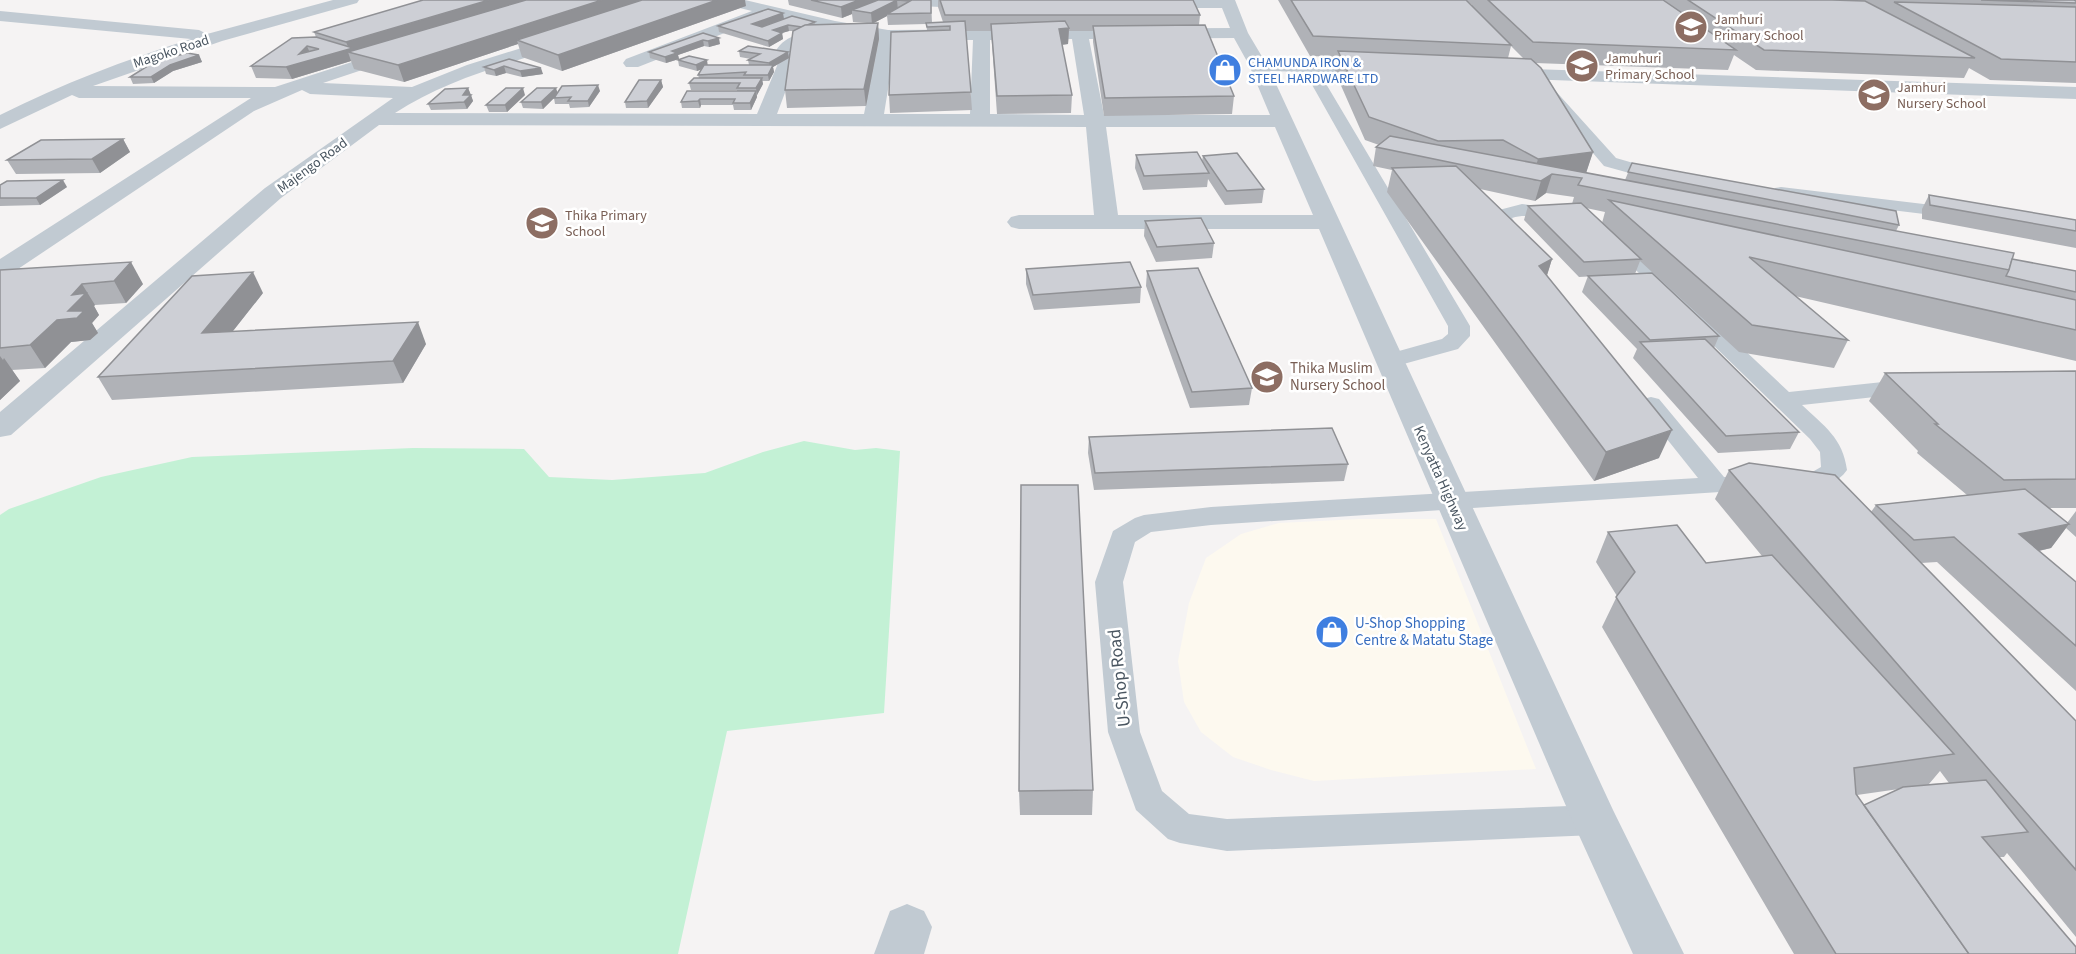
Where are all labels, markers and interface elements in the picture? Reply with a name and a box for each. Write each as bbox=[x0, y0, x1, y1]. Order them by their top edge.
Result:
school or university icon: Jamhuri Primary School bbox=[1673, 9, 1709, 45]
place label: Jamhuri Primary School bbox=[1714, 10, 1804, 46]
street label: Magoko Road bbox=[131, 30, 212, 74]
school or university icon: Jamuhuri Primary School bbox=[1564, 48, 1600, 84]
place label: Jamuhuri Primary School bbox=[1605, 49, 1695, 85]
shop icon: CHAMUNDA IRON & STEEL HARDWARE LTD bbox=[1207, 52, 1243, 88]
place label: CHAMUNDA IRON & STEEL HARDWARE LTD bbox=[1248, 53, 1378, 89]
school or university icon: Jamhuri Nursery School bbox=[1856, 77, 1892, 113]
place label: Jamhuri Nursery School bbox=[1897, 78, 1986, 114]
street label: Majengo Road bbox=[273, 133, 352, 198]
school or university icon: Thika Primary School bbox=[524, 205, 560, 241]
place label: Thika Primary School bbox=[565, 206, 647, 242]
place label: Thika Muslim Nursery School bbox=[1290, 358, 1386, 396]
school or university icon: Thika Muslim Nursery School bbox=[1249, 359, 1285, 395]
street label: Kenyatta Highway bbox=[1408, 422, 1473, 534]
place label: U-Shop Shopping Centre & Matatu Stage bbox=[1355, 613, 1493, 651]
shop icon: U-Shop Shopping Centre & Matatu Stage bbox=[1314, 614, 1350, 650]
street label: U-Shop Road bbox=[1102, 628, 1137, 728]

